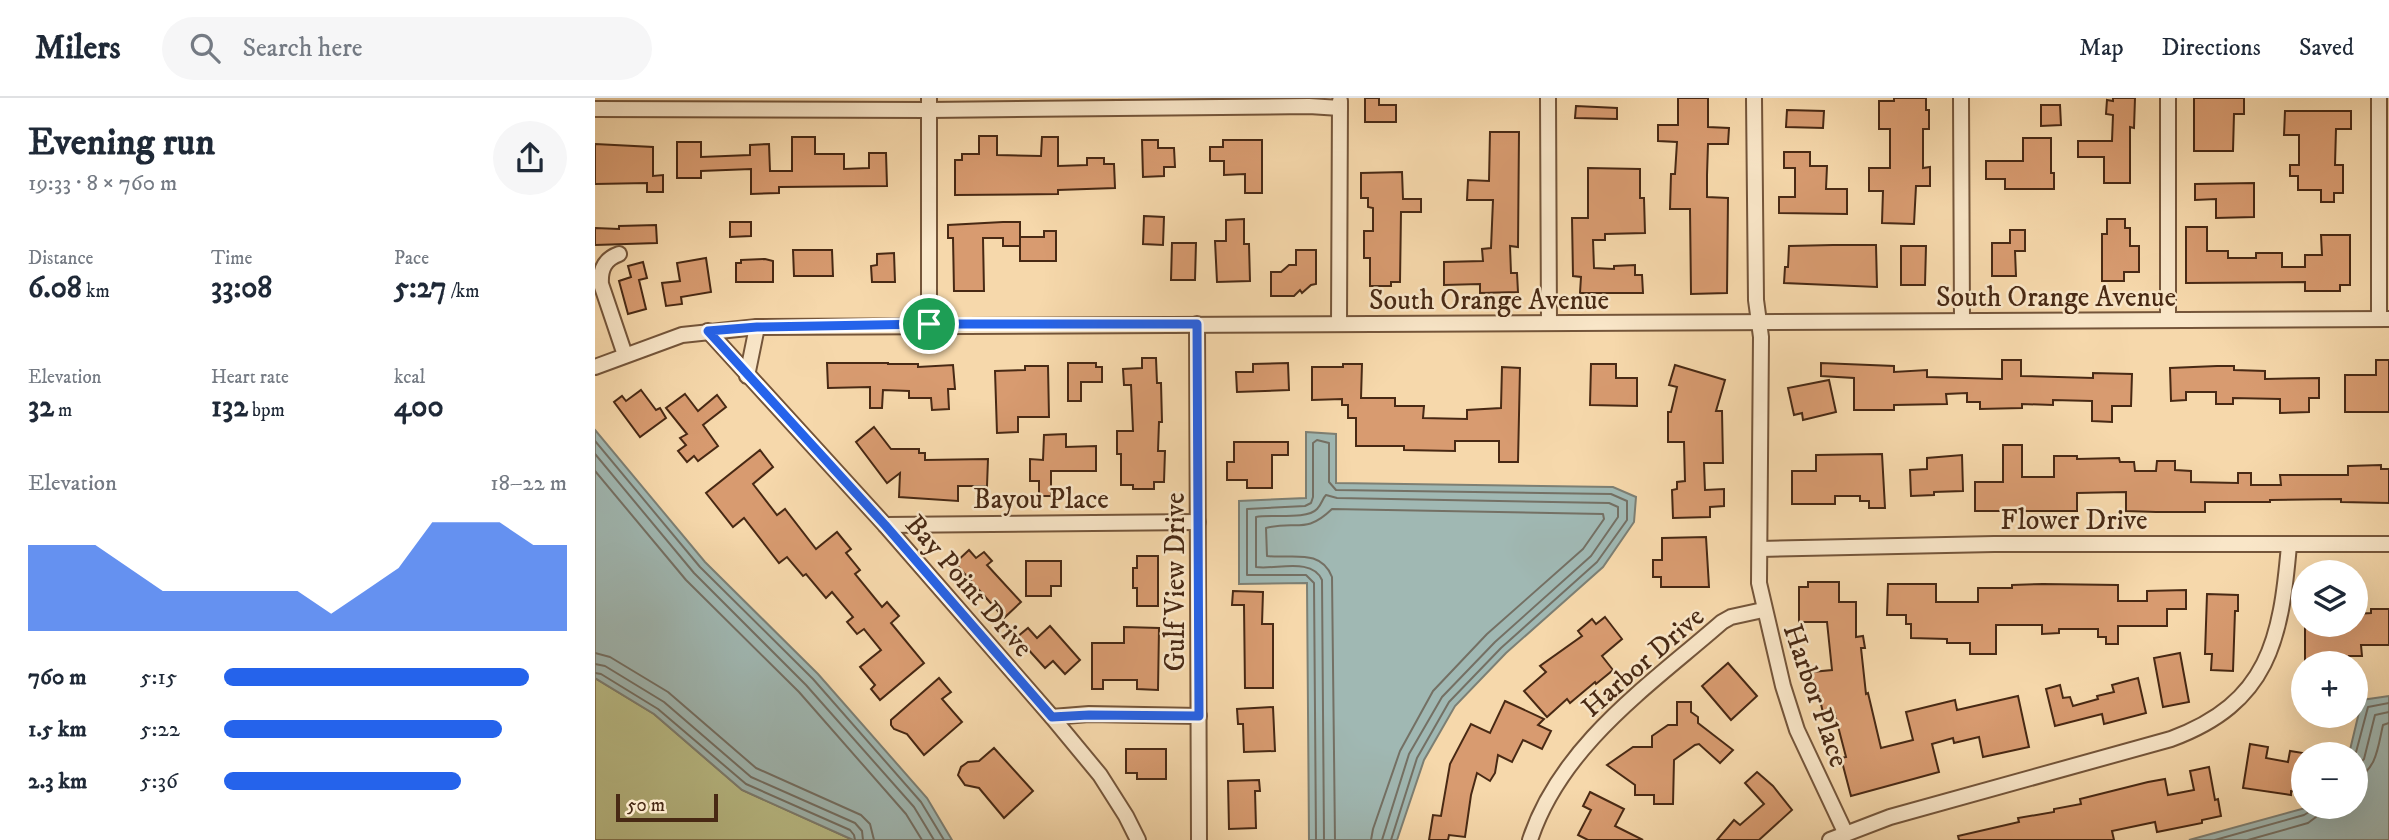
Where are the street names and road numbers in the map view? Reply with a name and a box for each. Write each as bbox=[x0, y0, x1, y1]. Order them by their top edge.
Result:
street label: South Orange Avenue bbox=[1936, 280, 2176, 315]
street label: South Orange Avenue bbox=[1369, 283, 1609, 318]
street label: Bayou Place bbox=[973, 482, 1109, 517]
street label: Gulf View Drive bbox=[1158, 493, 1193, 671]
street label: Flower Drive bbox=[2000, 503, 2148, 538]
street label: Bay Point Drive bbox=[898, 508, 1040, 664]
street label: Harbor Drive bbox=[1574, 599, 1712, 725]
street label: Harbor Place bbox=[1775, 619, 1856, 772]

